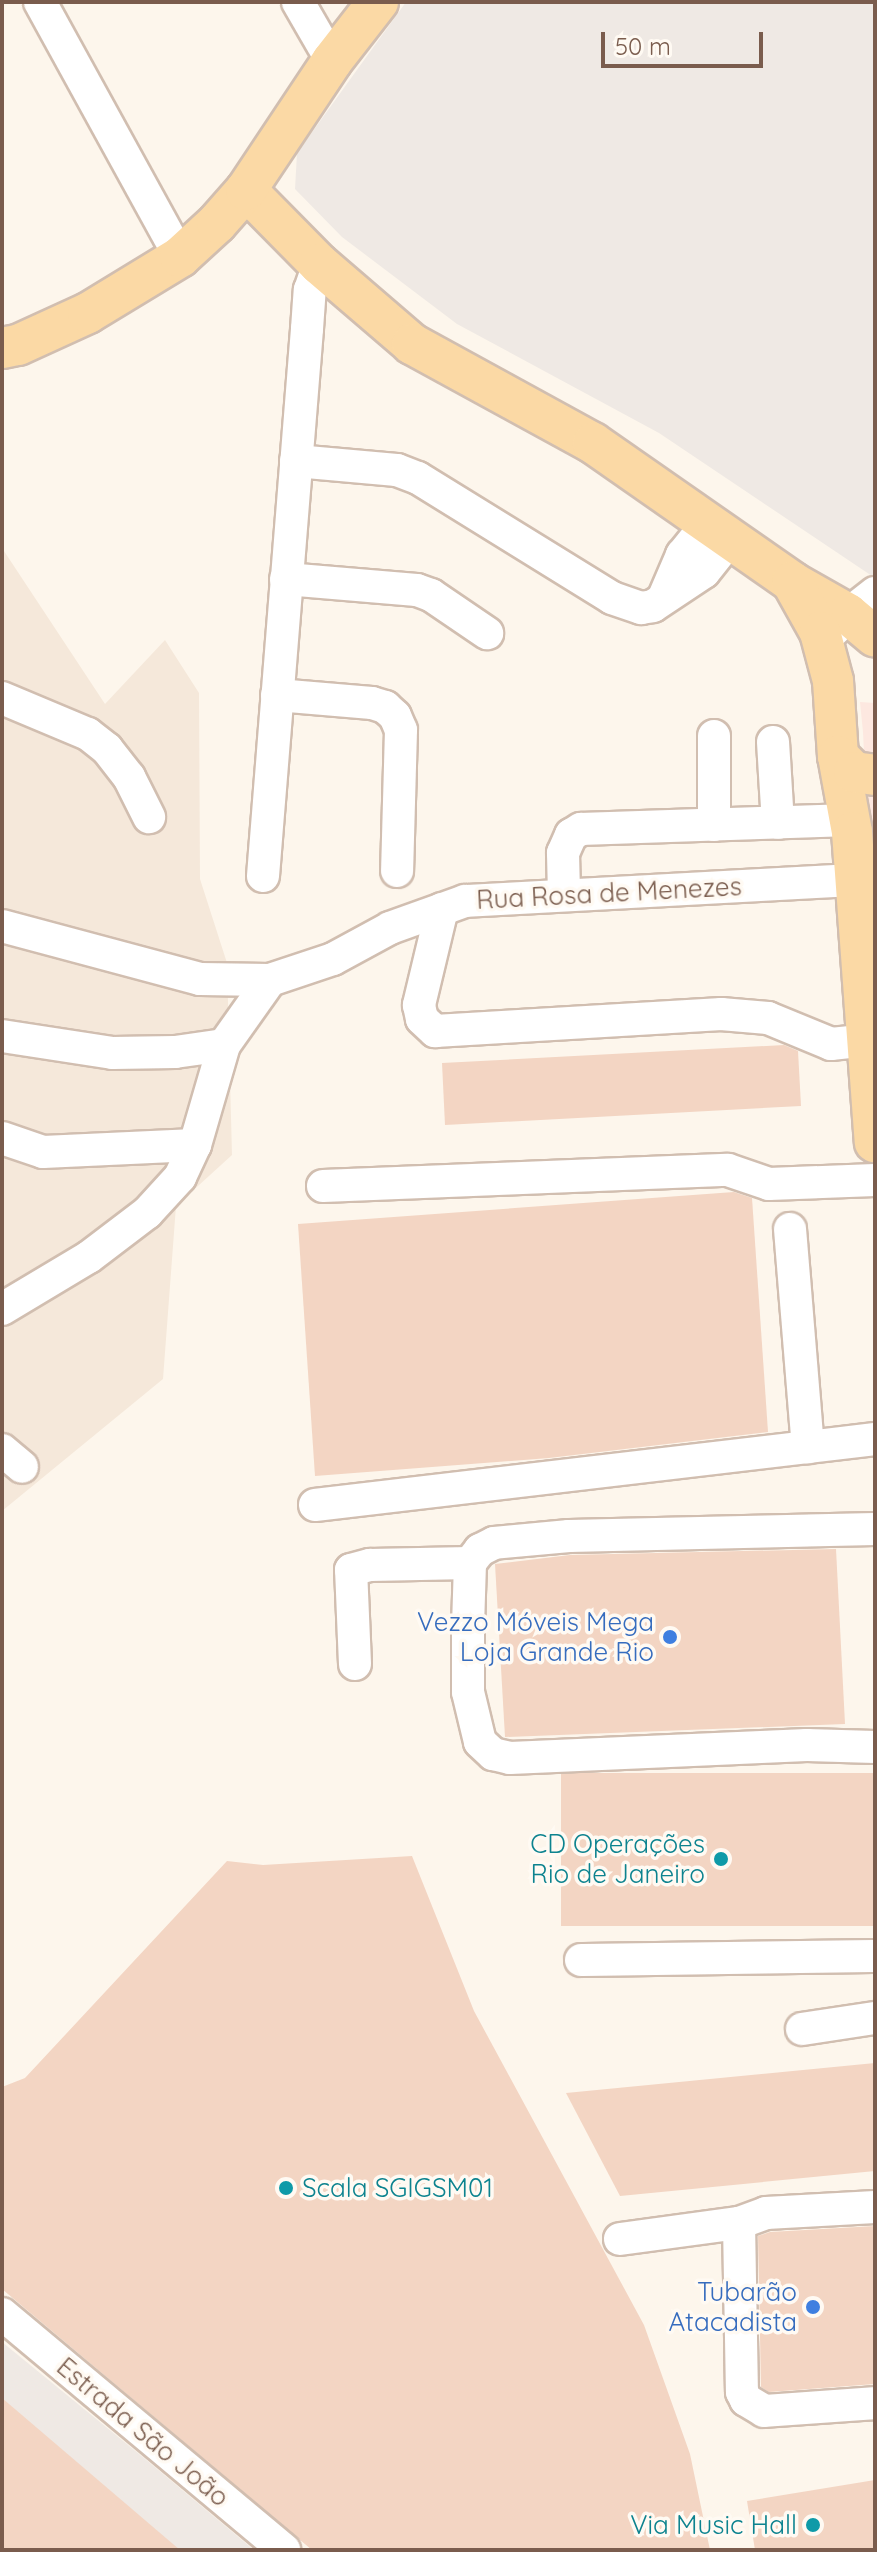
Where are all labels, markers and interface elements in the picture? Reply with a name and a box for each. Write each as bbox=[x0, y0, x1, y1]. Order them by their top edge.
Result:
scale bar bbox=[605, 16, 767, 66]
text: 50 m bbox=[615, 31, 671, 61]
street label: Rua Rosa de Menezes bbox=[476, 870, 742, 916]
place label: Vezzo Móveis Mega Loja Grande Rio bbox=[417, 1606, 654, 1668]
marker: Vezzo Móveis Mega Loja Grande Rio bbox=[661, 1628, 679, 1646]
place label: CD Operações Rio de Janeiro bbox=[530, 1828, 705, 1890]
marker: CD Operações Rio de Janeiro bbox=[712, 1850, 730, 1868]
place label: Scala SGIGSM01 bbox=[302, 2172, 493, 2204]
marker: Scala SGIGSM01 bbox=[277, 2179, 295, 2197]
place label: Tubarão Atacadista bbox=[668, 2276, 797, 2338]
marker: Tubarão Atacadista bbox=[804, 2298, 822, 2316]
street label: Estrada São João bbox=[51, 2351, 235, 2513]
place label: Via Music Hall bbox=[630, 2509, 797, 2541]
marker: Via Music Hall bbox=[804, 2516, 822, 2534]

